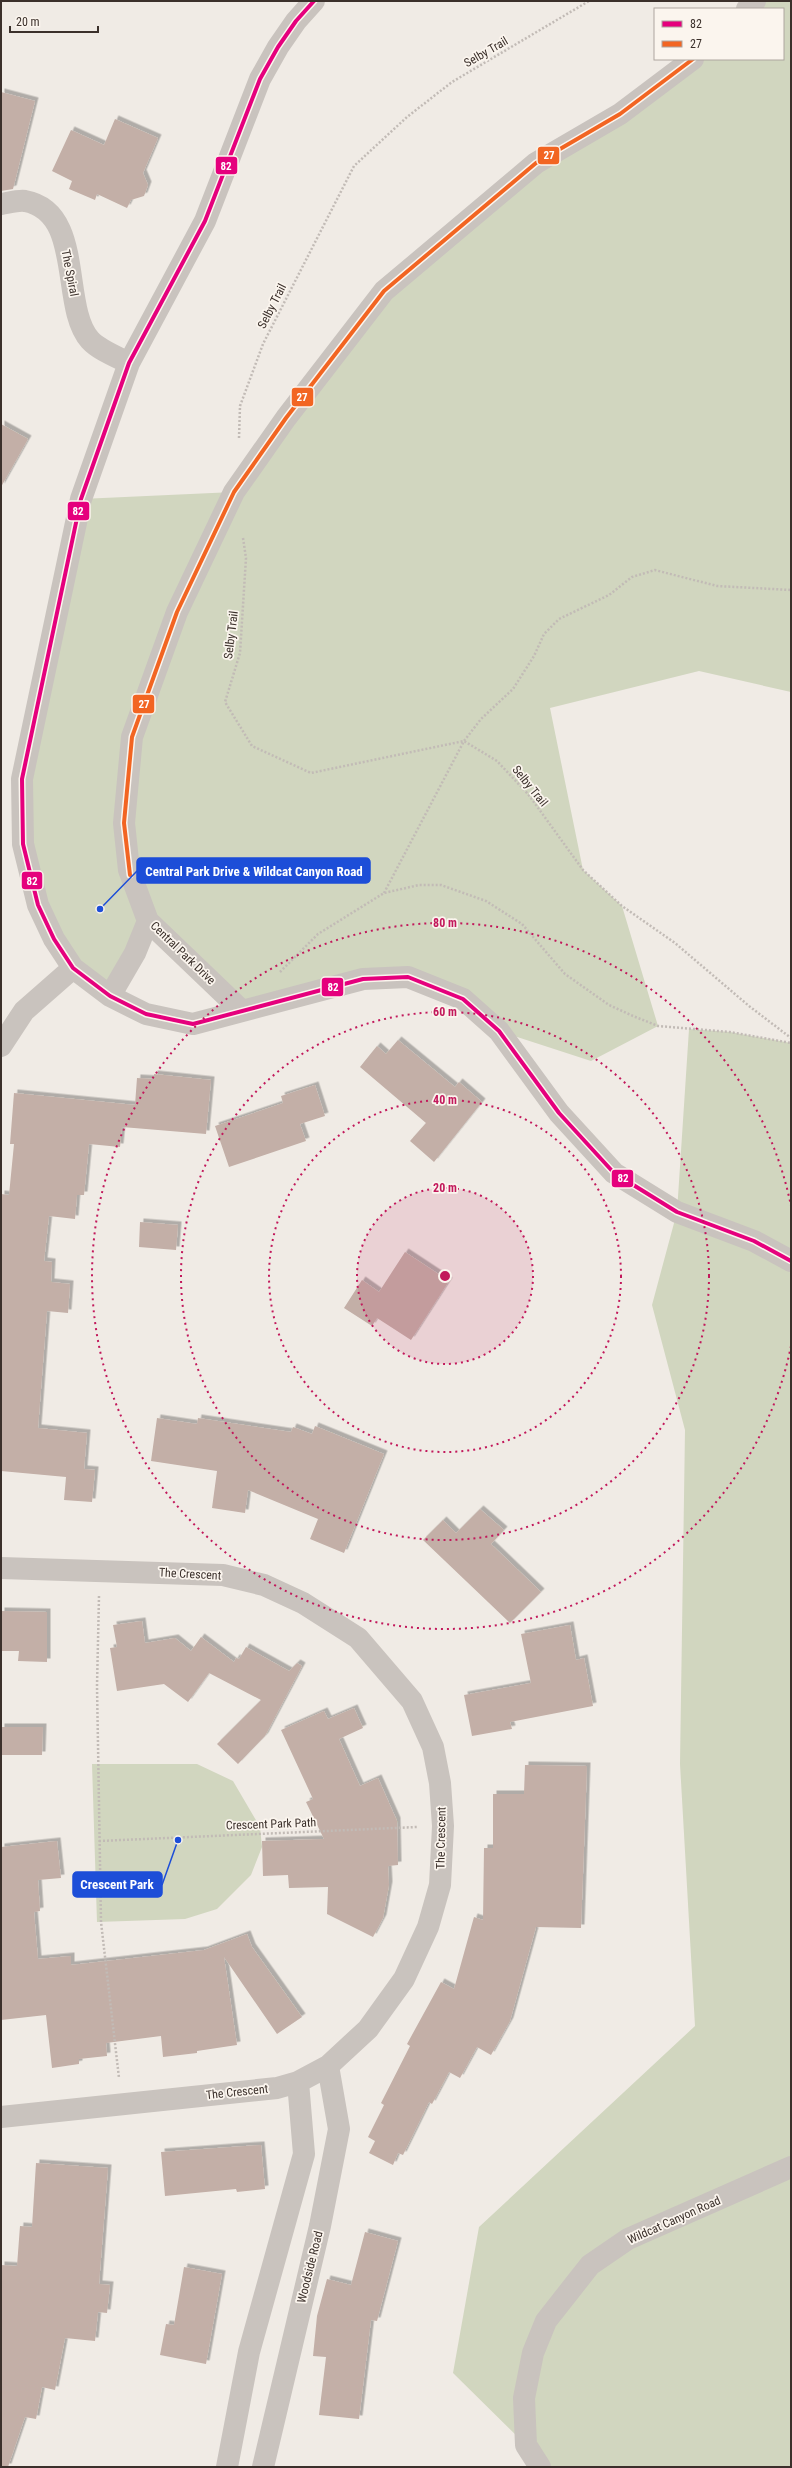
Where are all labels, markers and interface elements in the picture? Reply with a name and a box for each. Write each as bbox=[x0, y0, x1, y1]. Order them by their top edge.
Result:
scale bar bbox=[10, 8, 98, 34]
legend bbox=[654, 8, 784, 60]
text: 20 m bbox=[16, 15, 40, 29]
text: 82 bbox=[690, 17, 702, 31]
street label: Selby Trail bbox=[462, 34, 510, 70]
text: 27 bbox=[690, 37, 702, 51]
line badge: 27 bbox=[537, 146, 560, 165]
text: 27 bbox=[543, 149, 555, 162]
line badge: 82 bbox=[215, 156, 238, 175]
text: 82 bbox=[220, 160, 232, 173]
street label: The Spiral bbox=[59, 248, 81, 298]
street label: Selby Trail bbox=[255, 281, 289, 331]
line badge: 27 bbox=[291, 387, 314, 407]
text: 27 bbox=[296, 391, 308, 404]
line badge: 82 bbox=[67, 501, 90, 521]
text: 82 bbox=[72, 505, 84, 518]
street label: Selby Trail bbox=[221, 610, 241, 660]
line badge: 27 bbox=[132, 694, 155, 714]
text: 27 bbox=[138, 698, 150, 711]
street label: Selby Trail bbox=[509, 763, 551, 809]
callout: Central Park Drive & Wildcat Canyon Road bbox=[137, 858, 370, 883]
text: Central Park Drive & Wildcat Canyon Road bbox=[145, 864, 363, 879]
line badge: 82 bbox=[21, 871, 43, 890]
text: 82 bbox=[26, 875, 38, 888]
text: 80 m bbox=[433, 916, 457, 930]
street label: Central Park Drive bbox=[148, 919, 219, 988]
line badge: 82 bbox=[321, 977, 344, 997]
text: 82 bbox=[327, 981, 339, 994]
text: 60 m bbox=[433, 1005, 457, 1019]
text: 40 m bbox=[433, 1093, 457, 1107]
line badge: 82 bbox=[611, 1169, 634, 1188]
text: 82 bbox=[617, 1172, 629, 1185]
text: 20 m bbox=[433, 1181, 457, 1195]
centre of rings bbox=[438, 1269, 452, 1283]
street label: The Crescent bbox=[158, 1565, 222, 1583]
street label: The Crescent bbox=[433, 1806, 449, 1869]
street label: Crescent Park Path bbox=[226, 1815, 317, 1833]
callout: Crescent Park bbox=[73, 1872, 162, 1897]
text: Crescent Park bbox=[80, 1877, 154, 1892]
street label: The Crescent bbox=[205, 2082, 269, 2102]
street label: Wildcat Canyon Road bbox=[625, 2193, 723, 2247]
street label: Woodside Road bbox=[294, 2230, 326, 2304]

